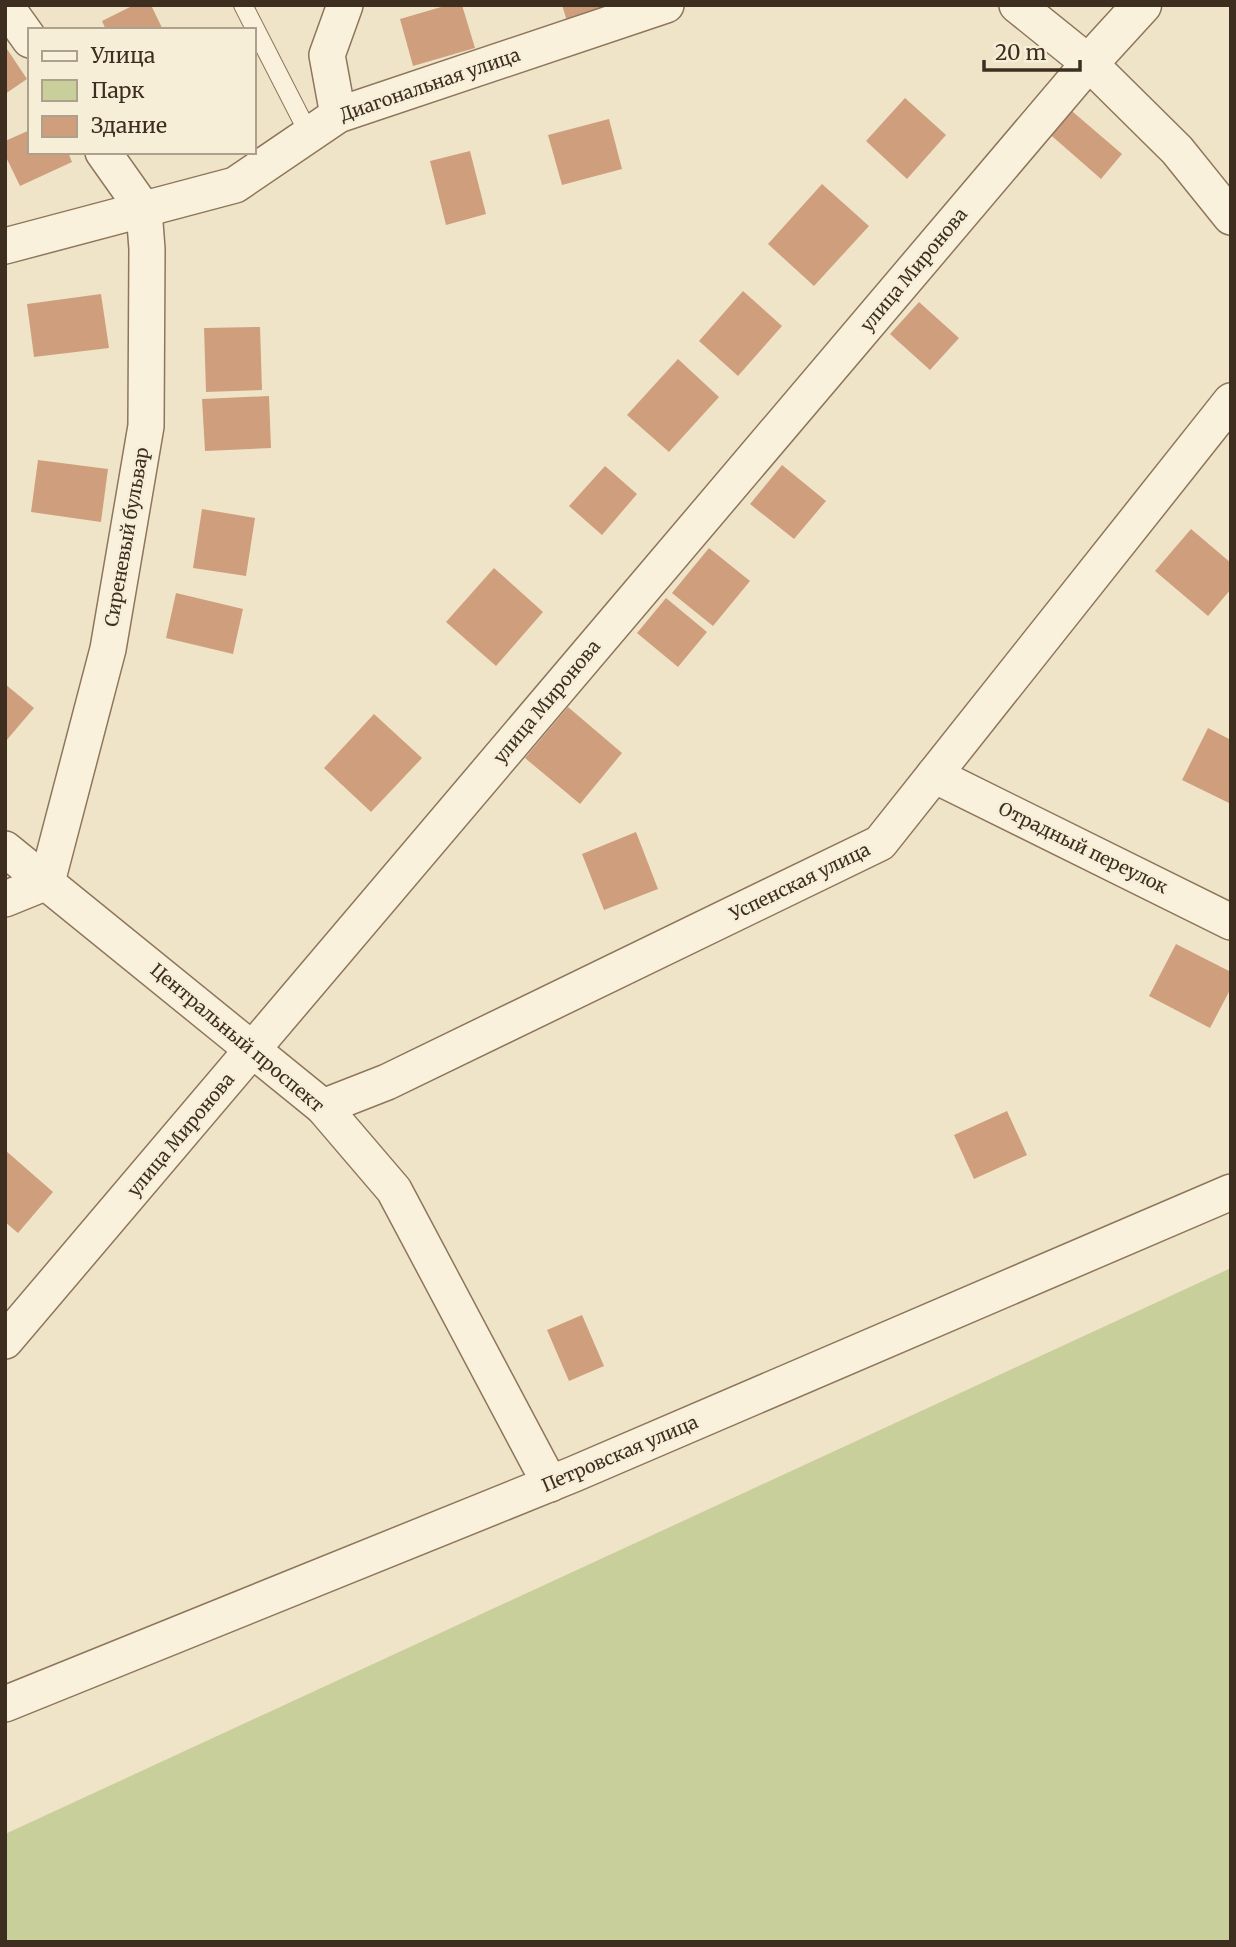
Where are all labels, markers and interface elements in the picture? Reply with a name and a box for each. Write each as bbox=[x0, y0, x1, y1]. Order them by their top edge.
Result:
legend bbox=[28, 28, 256, 154]
scale bar bbox=[984, 28, 1080, 72]
text: 20 m bbox=[995, 39, 1047, 66]
text: Улица bbox=[90, 42, 155, 69]
street label: Диагональная улица bbox=[337, 43, 523, 126]
text: Парк bbox=[91, 77, 145, 104]
text: Здание bbox=[91, 112, 167, 139]
street label: улица Миронова bbox=[855, 203, 972, 336]
street label: Сиреневый бульвар bbox=[99, 445, 154, 628]
street label: улица Миронова bbox=[488, 635, 605, 768]
street label: Отрадный переулок bbox=[995, 797, 1172, 899]
street label: Успенская улица bbox=[725, 837, 874, 926]
street label: Центральный проспект bbox=[146, 958, 329, 1117]
street label: улица Миронова bbox=[122, 1068, 239, 1201]
street label: Петровская улица bbox=[538, 1410, 702, 1497]

